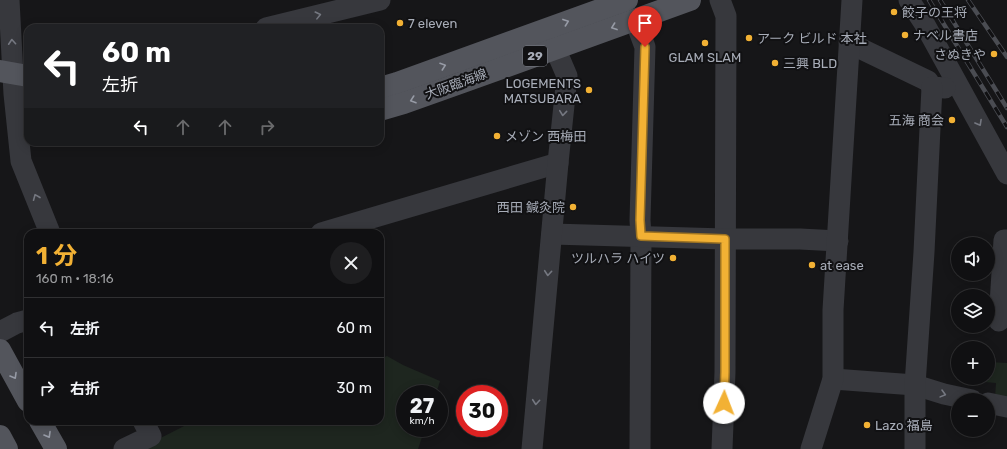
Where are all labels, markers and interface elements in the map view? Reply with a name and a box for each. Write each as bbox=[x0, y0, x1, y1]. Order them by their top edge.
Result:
place label: 餃子の王将 bbox=[902, 5, 967, 20]
pin bbox=[628, 6, 662, 47]
marker: 餃子の王将 bbox=[889, 7, 899, 17]
one-way arrow bbox=[314, 12, 321, 20]
icon: arrive bbox=[634, 12, 656, 34]
place label: 7 eleven bbox=[408, 16, 457, 31]
marker: 7 eleven bbox=[395, 18, 405, 28]
one-way arrow bbox=[562, 18, 569, 27]
one-way arrow bbox=[611, 23, 618, 31]
place label: ナベル書店 bbox=[913, 28, 978, 43]
marker: ナベル書店 bbox=[900, 30, 910, 40]
place label: アーク ビルド 本社 bbox=[757, 31, 867, 46]
marker: アーク ビルド 本社 bbox=[744, 33, 754, 43]
text: 60 m bbox=[102, 36, 171, 69]
marker: GLAM SLAM bbox=[700, 38, 710, 48]
one-way arrow bbox=[7, 39, 16, 45]
icon: left bbox=[36, 40, 88, 92]
road number: 29 bbox=[523, 46, 547, 66]
place label: さぬきや bbox=[934, 47, 986, 62]
marker: さぬきや bbox=[989, 49, 999, 59]
place label: GLAM SLAM bbox=[669, 50, 741, 65]
place label: 三興 BLD bbox=[783, 56, 837, 71]
marker: 三興 BLD bbox=[770, 58, 780, 68]
one-way arrow bbox=[440, 62, 447, 71]
street label: 大阪臨海線 bbox=[423, 66, 489, 102]
text: 左折 bbox=[102, 74, 138, 96]
place label: LOGEMENTS MATSUBARA bbox=[504, 76, 581, 106]
marker: LOGEMENTS MATSUBARA bbox=[584, 85, 594, 95]
one-way arrow bbox=[409, 95, 416, 103]
one-way arrow bbox=[558, 110, 567, 116]
place label: 五海 商会 bbox=[889, 113, 944, 128]
marker: 五海 商会 bbox=[947, 115, 957, 125]
icon: left bbox=[130, 116, 152, 138]
icon: ahead bbox=[172, 116, 194, 138]
icon: ahead bbox=[214, 116, 236, 138]
icon: right bbox=[256, 116, 278, 138]
one-way arrow bbox=[974, 119, 981, 126]
place label: メゾン 西梅田 bbox=[505, 129, 586, 144]
marker: メゾン 西梅田 bbox=[492, 131, 502, 141]
one-way arrow bbox=[32, 193, 40, 200]
place label: 西田 鍼灸院 bbox=[497, 200, 565, 215]
marker: 西田 鍼灸院 bbox=[568, 202, 578, 212]
map controls bbox=[951, 237, 995, 437]
button: sound bbox=[951, 237, 995, 281]
text: 1 分 bbox=[36, 242, 77, 270]
button: close bbox=[330, 242, 372, 284]
place label: ツルハラ ハイツ bbox=[571, 251, 665, 266]
marker: ツルハラ ハイツ bbox=[668, 253, 678, 263]
place label: at ease bbox=[820, 258, 864, 273]
marker: at ease bbox=[807, 260, 817, 270]
one-way arrow bbox=[544, 270, 553, 276]
text: 160 m · 18:16 bbox=[36, 271, 114, 286]
button: layers bbox=[951, 289, 995, 333]
icon: left bbox=[36, 317, 58, 339]
text: 60 m bbox=[336, 319, 372, 337]
text: 左折 bbox=[70, 320, 100, 338]
button: + bbox=[951, 341, 995, 385]
one-way arrow bbox=[9, 372, 16, 379]
icon: right bbox=[36, 377, 58, 399]
text: 30 m bbox=[336, 379, 372, 397]
text: 右折 bbox=[70, 380, 100, 398]
position arrow bbox=[703, 382, 745, 424]
speed limit sign: 30 bbox=[456, 385, 508, 437]
one-way arrow bbox=[940, 389, 946, 397]
button: − bbox=[951, 393, 995, 437]
text: 27 bbox=[410, 394, 434, 418]
one-way arrow bbox=[532, 399, 541, 405]
text: km/h bbox=[410, 415, 434, 427]
place label: Lazo 福島 bbox=[875, 418, 933, 433]
marker: Lazo 福島 bbox=[862, 420, 872, 430]
one-way arrow bbox=[43, 431, 50, 438]

